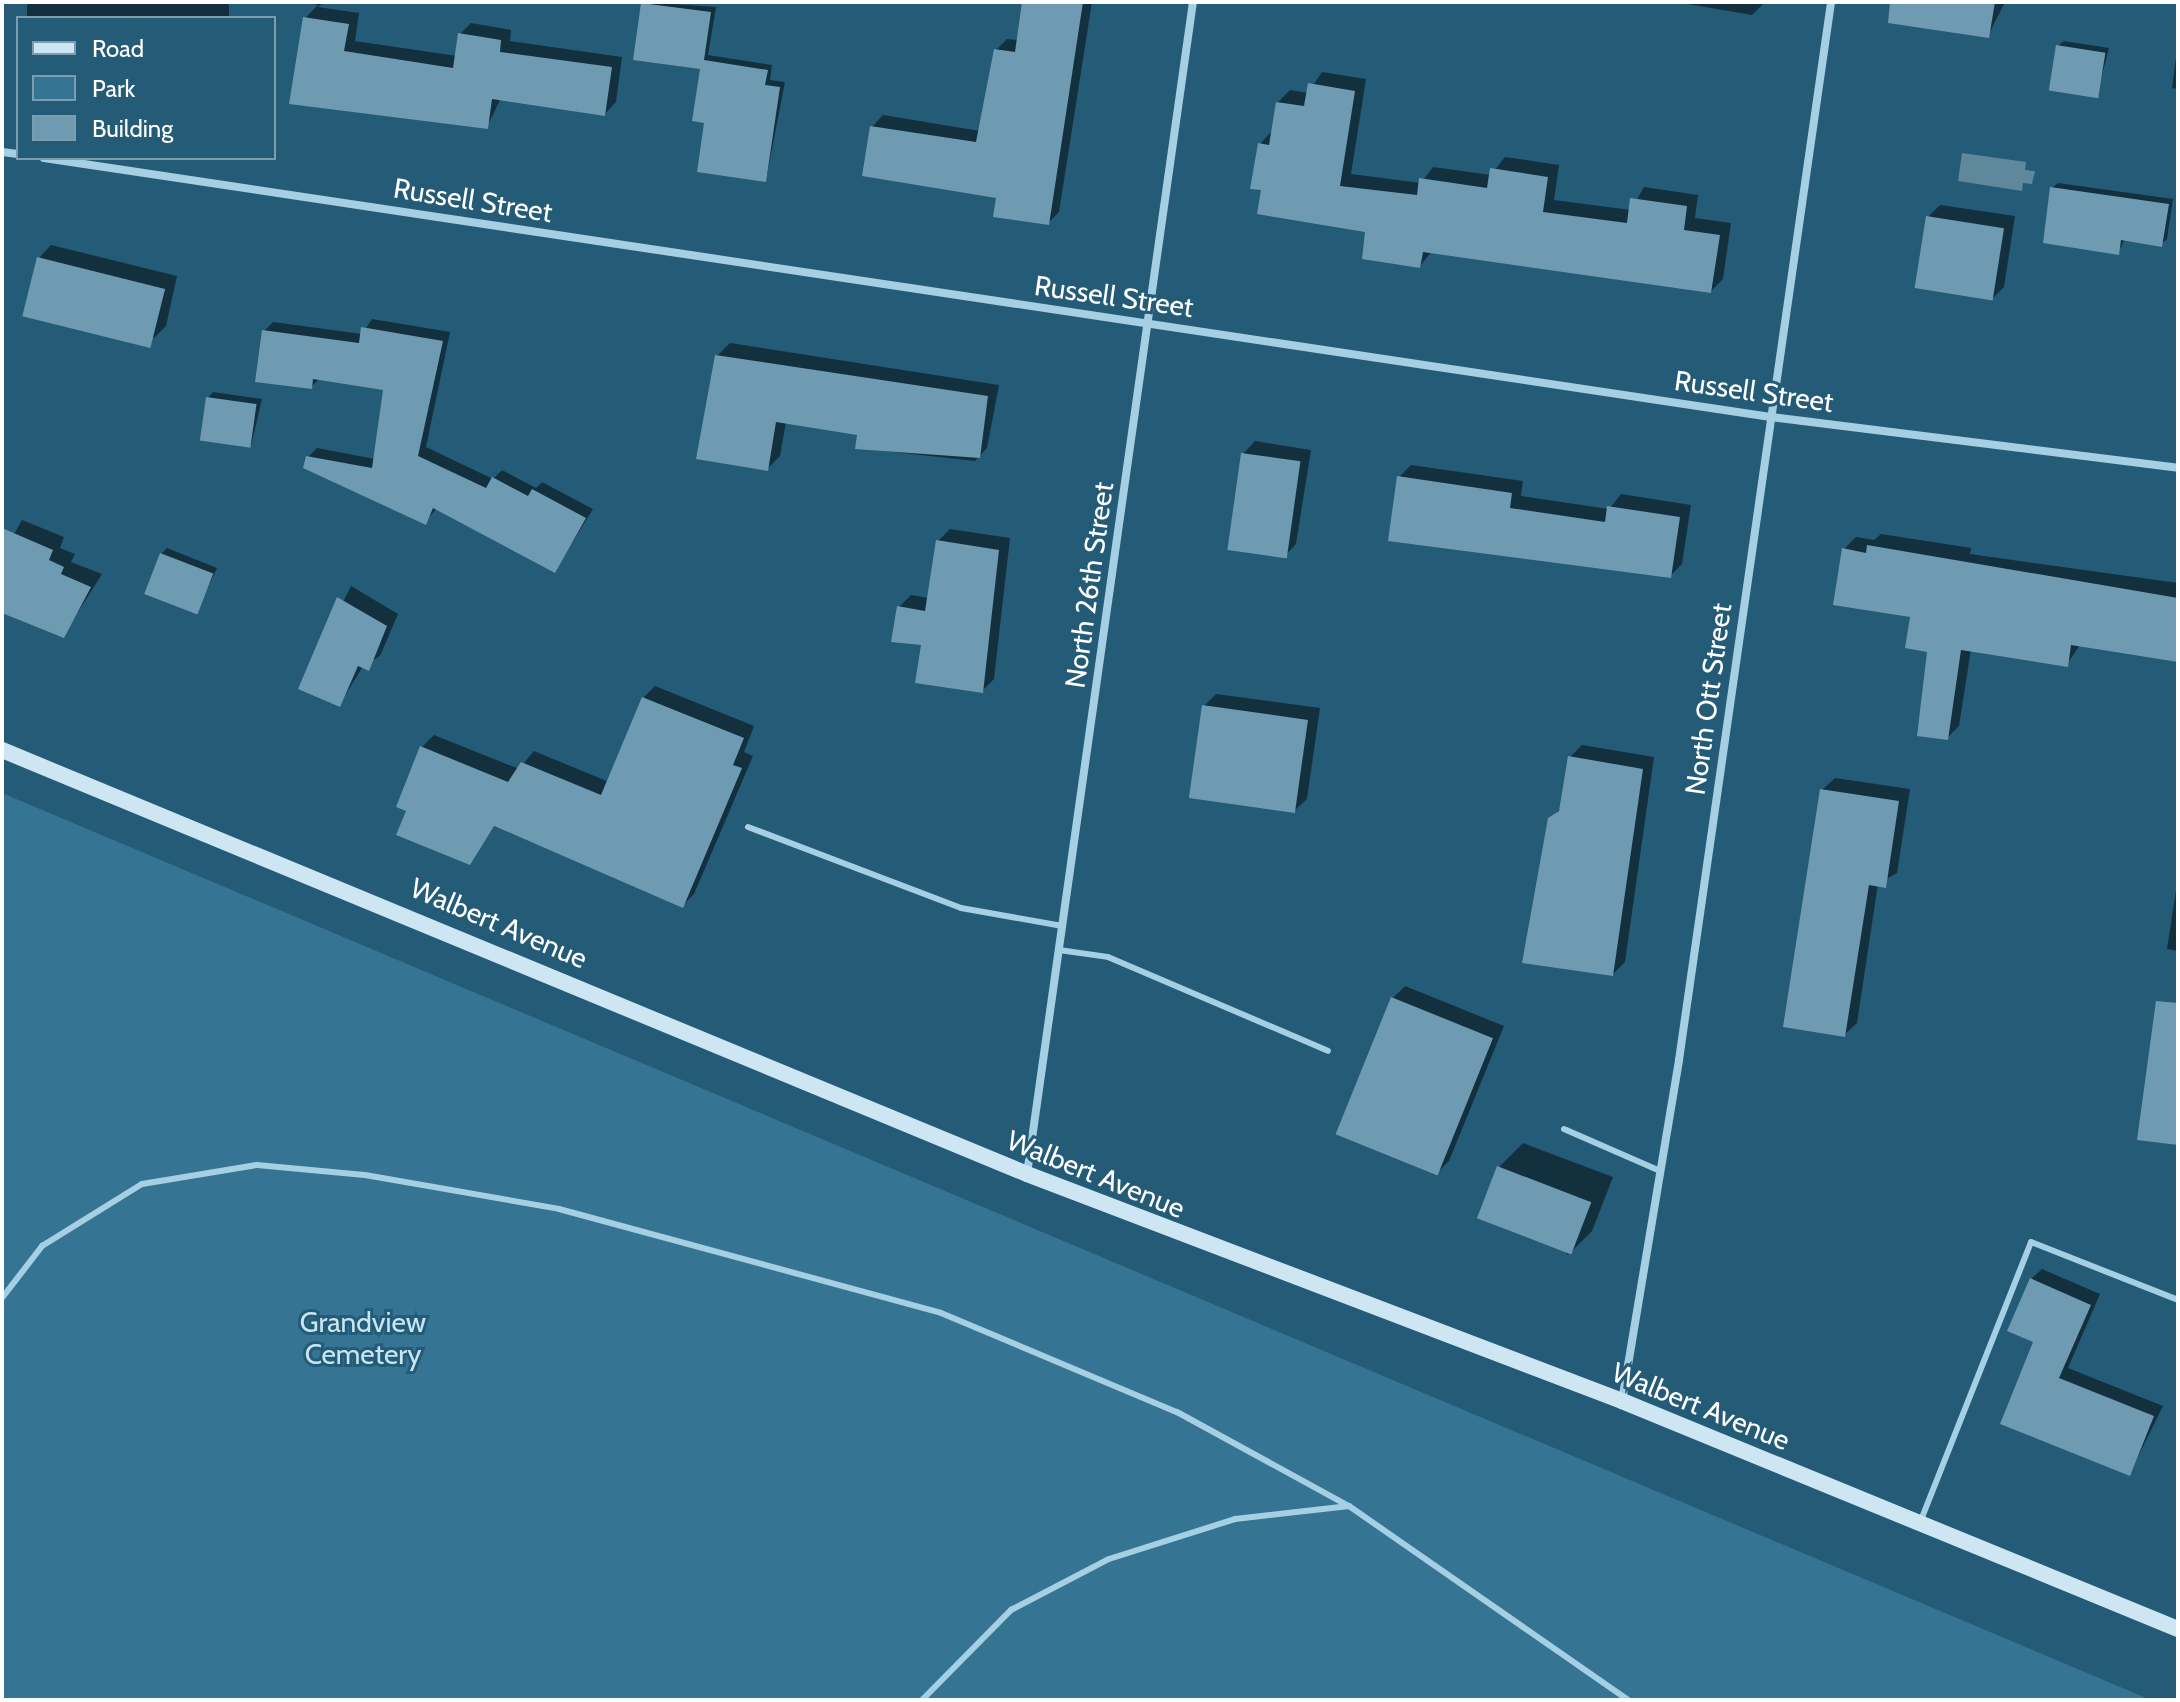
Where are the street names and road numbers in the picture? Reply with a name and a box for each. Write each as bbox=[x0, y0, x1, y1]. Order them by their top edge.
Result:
street label: Russell Street bbox=[391, 171, 555, 229]
street label: Russell Street bbox=[1032, 268, 1196, 324]
street label: Russell Street bbox=[1672, 363, 1836, 419]
street label: North 26th Street bbox=[1058, 480, 1120, 690]
street label: North Ott Street bbox=[1678, 601, 1738, 797]
street label: Walbert Avenue bbox=[406, 871, 592, 975]
street label: Walbert Avenue bbox=[1002, 1123, 1190, 1225]
street label: Walbert Avenue bbox=[1607, 1355, 1795, 1457]

